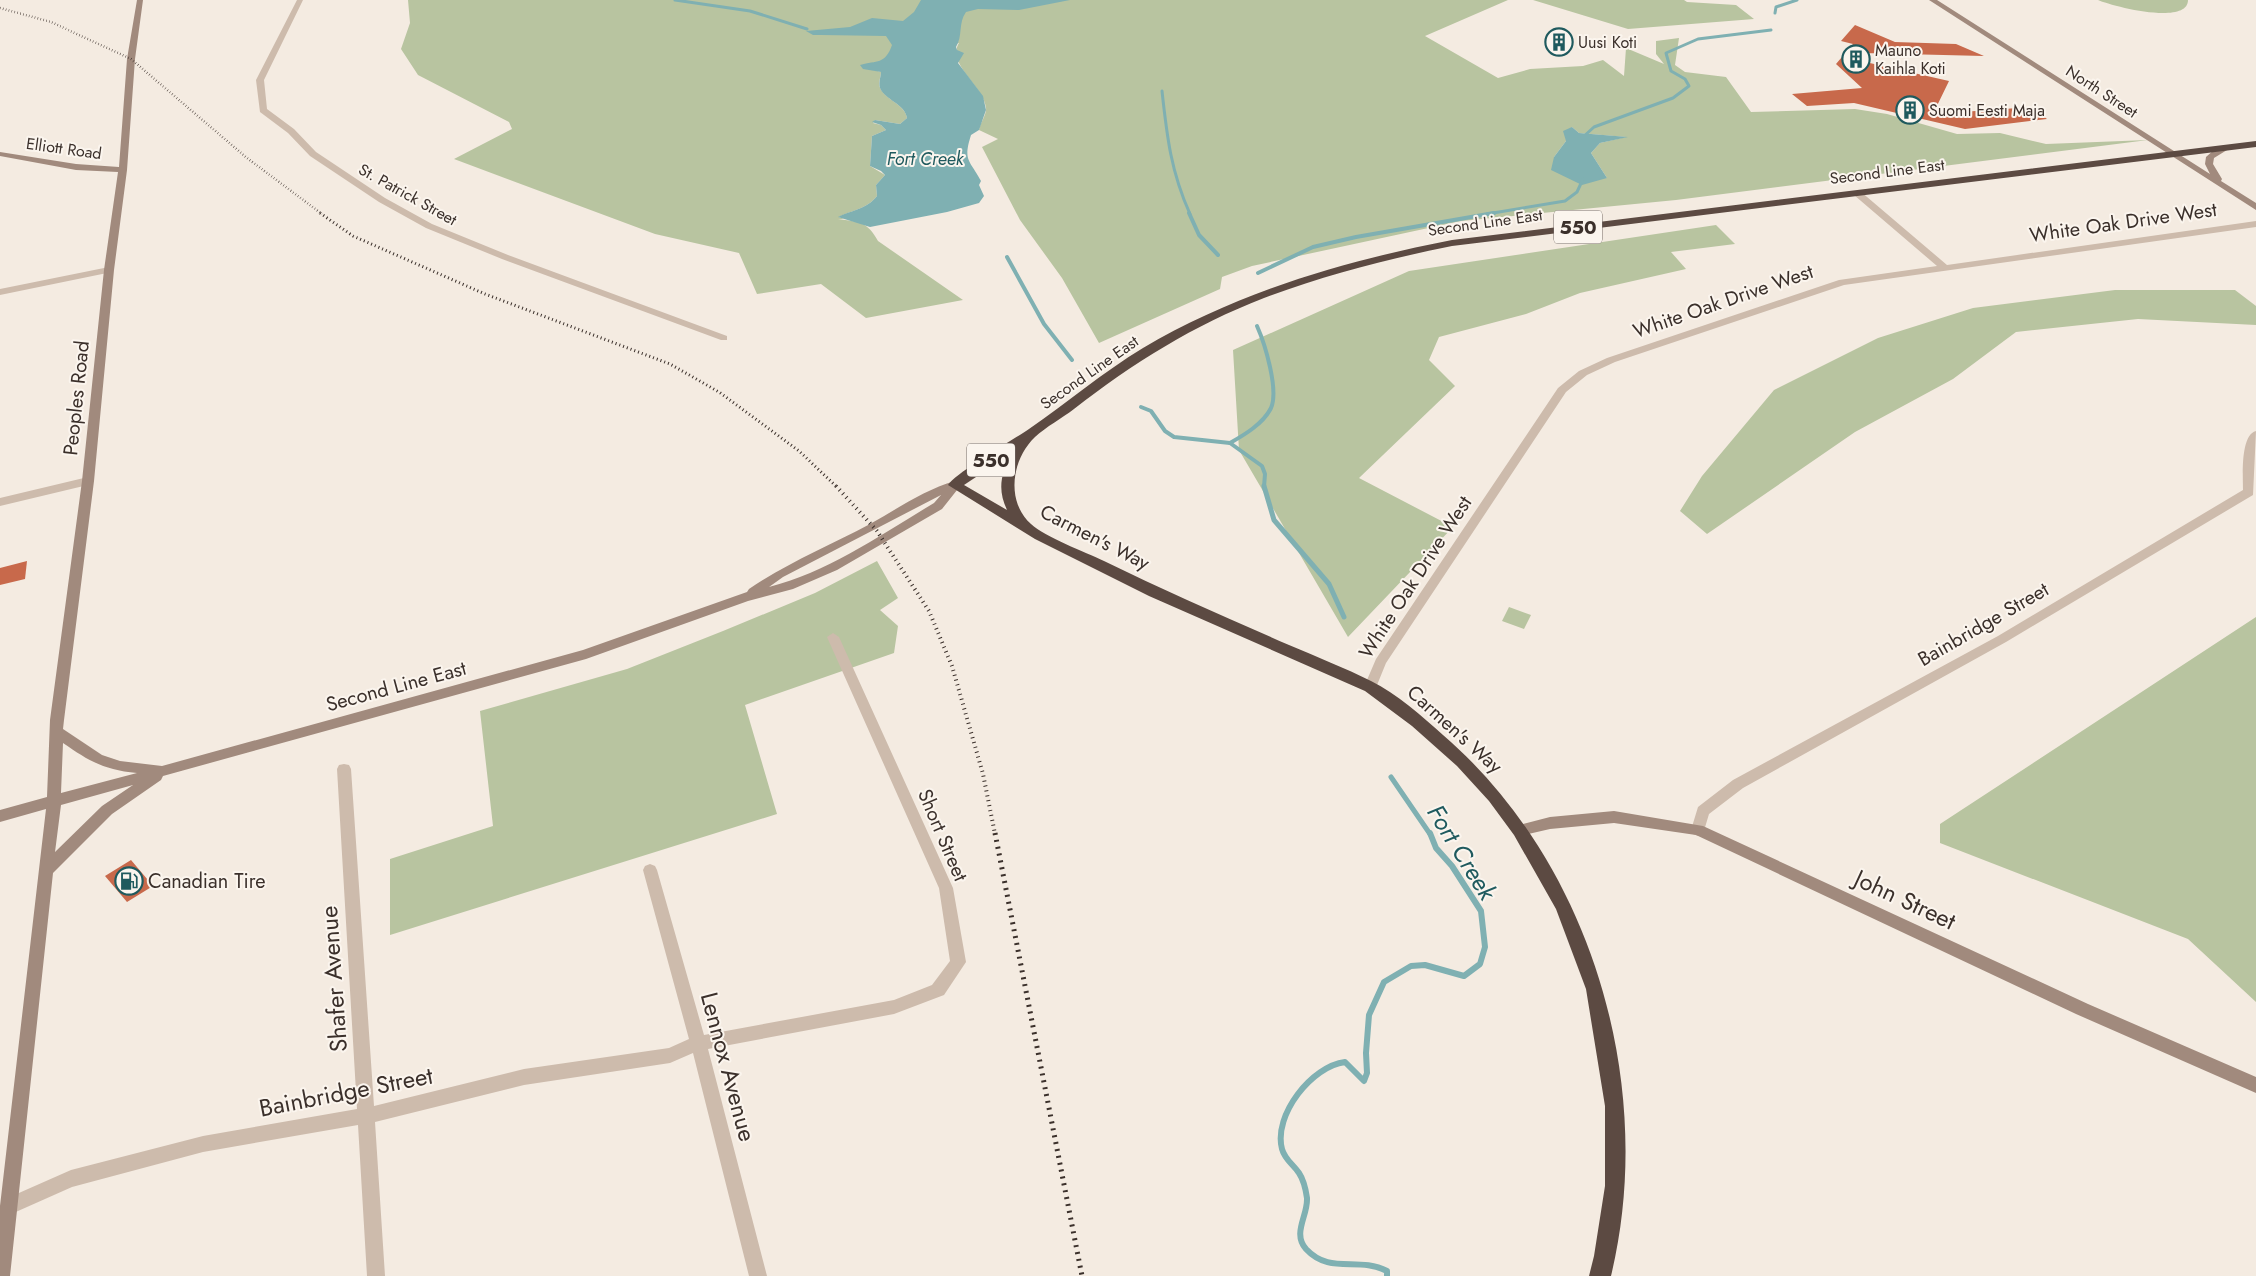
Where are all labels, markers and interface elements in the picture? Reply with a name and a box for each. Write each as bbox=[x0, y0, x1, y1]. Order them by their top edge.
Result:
building icon: Uusi Koti bbox=[1544, 27, 1574, 57]
place label: Uusi Koti bbox=[1578, 31, 1637, 54]
place label: Mauno Kaihla Koti bbox=[1875, 39, 1946, 80]
building icon: Mauno Kaihla Koti bbox=[1841, 44, 1871, 74]
street label: North Street bbox=[2061, 59, 2142, 123]
building icon: Suomi Eesti Maja bbox=[1895, 95, 1925, 125]
place label: Suomi Eesti Maja bbox=[1929, 99, 2045, 122]
street label: Elliott Road bbox=[25, 132, 103, 165]
water label: Fort Creek bbox=[887, 146, 965, 172]
street label: Second Line East bbox=[1828, 153, 1946, 190]
street label: St. Patrick Street bbox=[354, 158, 461, 231]
street label: White Oak Drive West bbox=[2028, 195, 2219, 250]
street label: Second Line East bbox=[1426, 203, 1544, 242]
road number: 550 bbox=[1554, 210, 1602, 243]
street label: White Oak Drive West bbox=[1629, 257, 1817, 346]
street label: Second Line East bbox=[1035, 330, 1143, 415]
street label: Peoples Road bbox=[56, 339, 97, 457]
road number: 550 bbox=[967, 444, 1015, 476]
street label: White Oak Drive West bbox=[1352, 490, 1479, 664]
street label: Carmen's Way bbox=[1035, 497, 1155, 578]
street label: Bainbridge Street bbox=[1912, 575, 2054, 674]
street label: Second Line East bbox=[323, 654, 470, 719]
street label: Carmen's Way bbox=[1400, 678, 1509, 780]
street label: Short Street bbox=[910, 785, 975, 886]
water label: Fort Creek bbox=[1419, 797, 1506, 908]
street label: John Street bbox=[1846, 859, 1962, 938]
fuel station icon: Canadian Tire bbox=[114, 866, 144, 896]
place label: Canadian Tire bbox=[148, 867, 266, 896]
street label: Shafer Avenue bbox=[311, 905, 356, 1053]
street label: Lennox Avenue bbox=[692, 988, 765, 1145]
street label: Bainbridge Street bbox=[256, 1057, 436, 1125]

